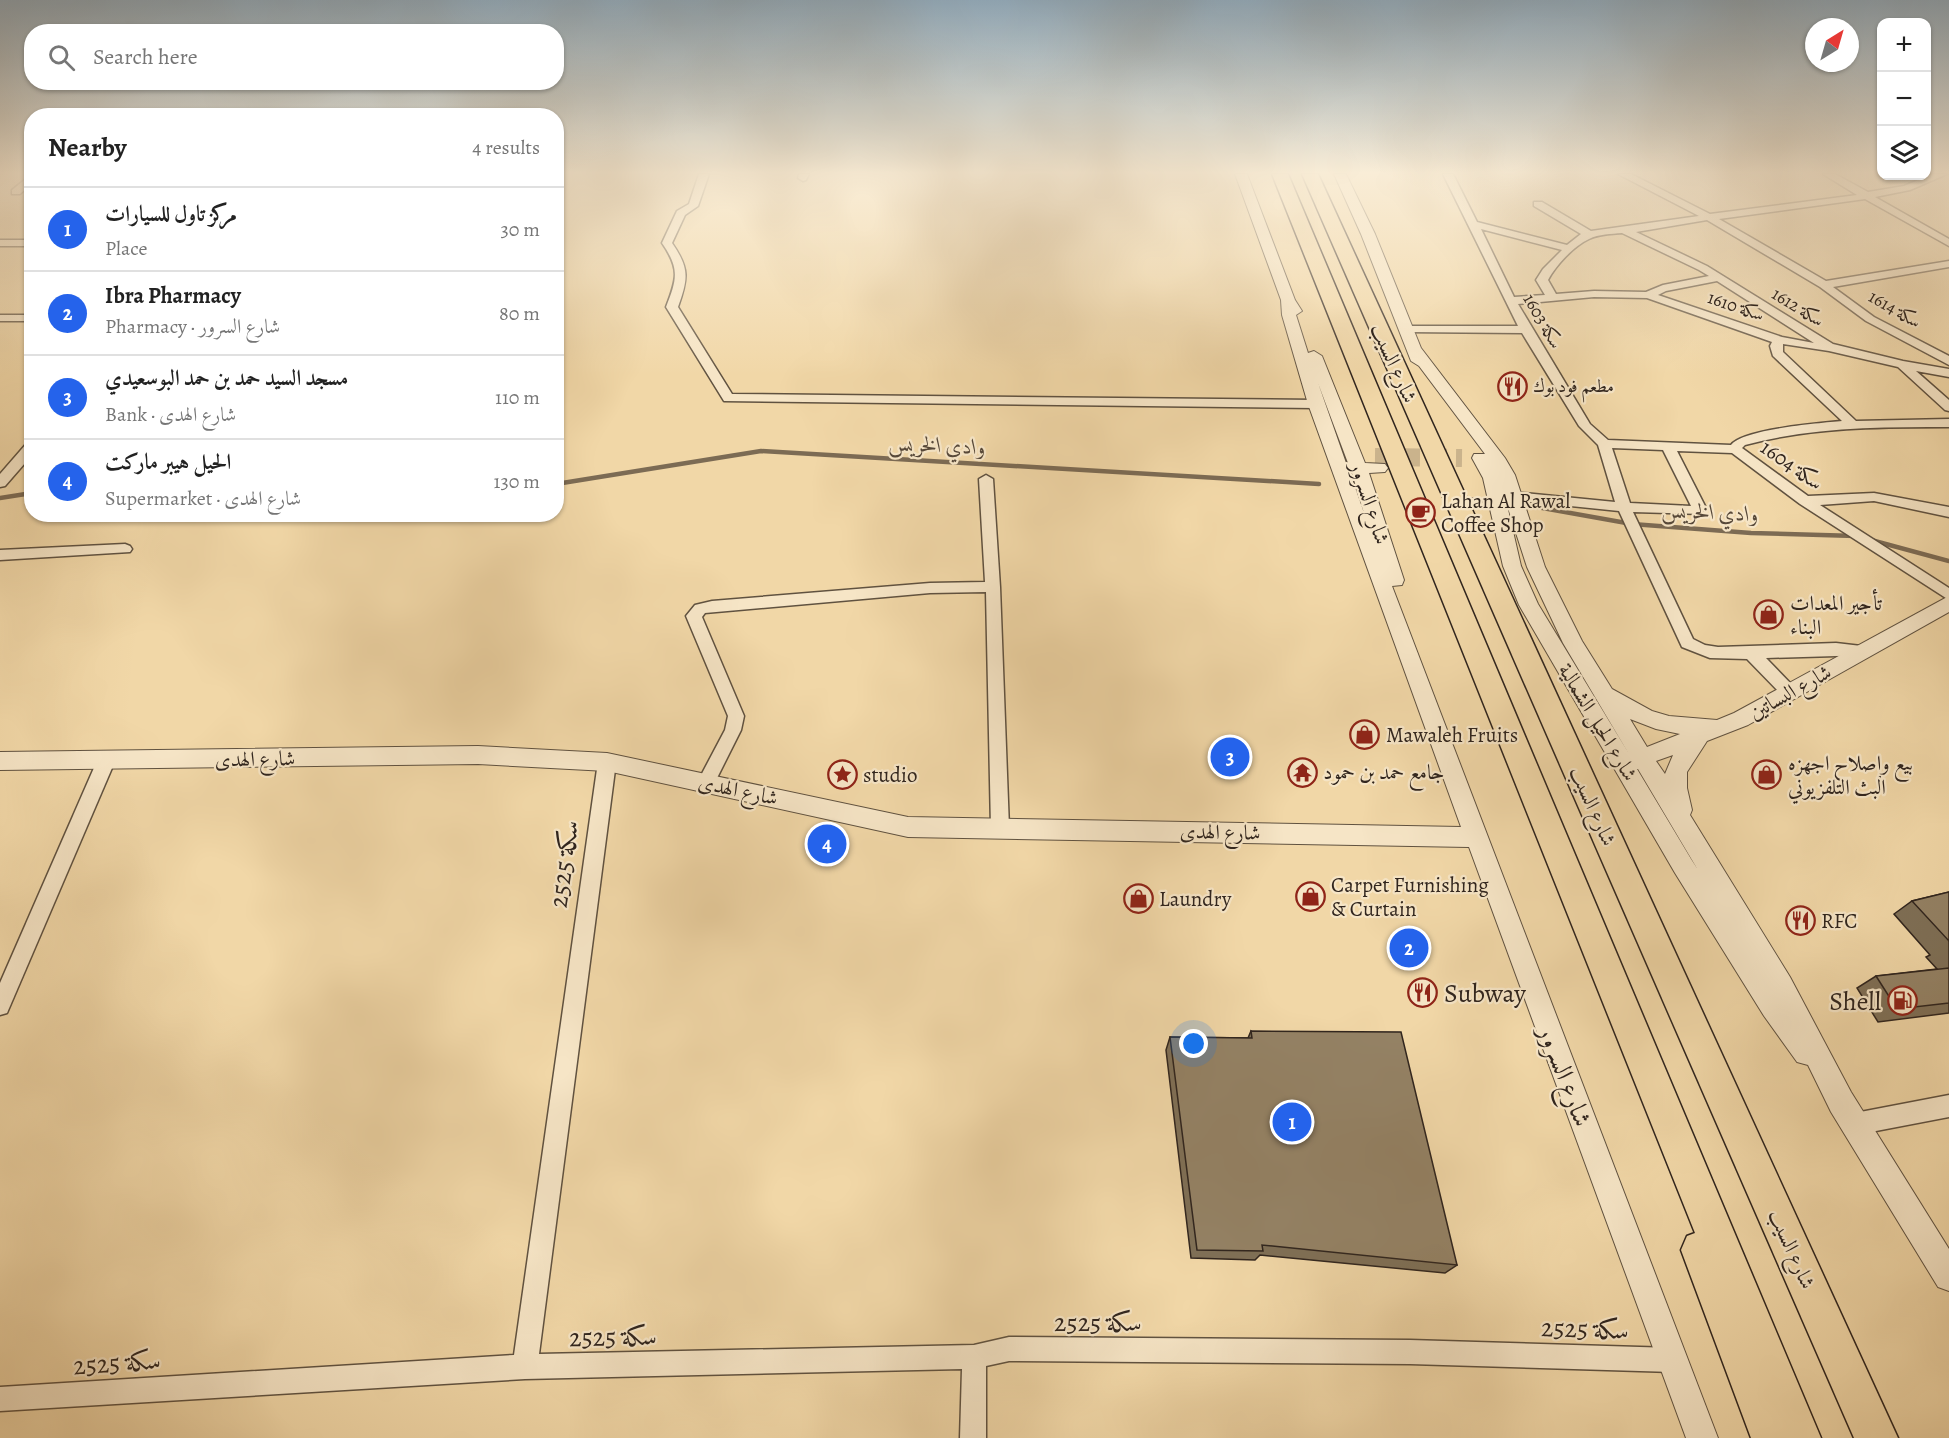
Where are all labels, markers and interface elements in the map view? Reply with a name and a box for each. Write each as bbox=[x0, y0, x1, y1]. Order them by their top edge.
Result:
north arrow bbox=[1805, 18, 1859, 72]
map controls bbox=[1877, 18, 1931, 180]
button: + bbox=[1877, 18, 1931, 72]
search box bbox=[24, 24, 564, 90]
icon: search bbox=[45, 41, 78, 74]
text: Search here bbox=[93, 42, 198, 72]
button: − bbox=[1877, 72, 1931, 126]
button: layers bbox=[1877, 126, 1931, 180]
text: Nearby bbox=[48, 130, 127, 165]
text: 4 results bbox=[472, 134, 540, 161]
text: مركز تاول للسيارات bbox=[105, 199, 237, 229]
text: 1 bbox=[64, 216, 71, 243]
text: 30 m bbox=[500, 216, 540, 243]
text: Place bbox=[105, 235, 147, 262]
text: Ibra Pharmacy bbox=[105, 281, 241, 311]
street label: سكة 1612 bbox=[1767, 282, 1829, 332]
street label: سكة 1614 bbox=[1864, 284, 1926, 334]
street label: سكة 1610 bbox=[1704, 285, 1768, 327]
street label: سكة 1603 bbox=[1518, 289, 1568, 353]
text: 2 bbox=[63, 300, 72, 327]
text: 80 m bbox=[499, 300, 540, 327]
text: Pharmacy · شارع السرور bbox=[105, 313, 280, 340]
street label: شارع السيب bbox=[1360, 319, 1424, 409]
text: مسجد السيد حمد بن حمد البوسعيدي bbox=[105, 363, 348, 393]
restaurant icon: مطعم فود بوك bbox=[1496, 370, 1528, 402]
place label: مطعم فود بوك bbox=[1533, 374, 1614, 403]
text: 3 bbox=[63, 384, 72, 411]
text: 110 m bbox=[495, 384, 540, 411]
text: Bank · شارع الهدى bbox=[105, 401, 236, 428]
water label: وادي الخريس bbox=[887, 427, 987, 465]
street label: سكة 1604 bbox=[1755, 433, 1829, 497]
text: الحيل هيبر ماركت bbox=[105, 447, 231, 477]
street label: شارع السرور bbox=[1339, 456, 1396, 549]
text: 4 bbox=[63, 468, 72, 495]
text: 130 m bbox=[494, 468, 540, 495]
text: Supermarket · شارع الهدى bbox=[105, 485, 301, 512]
place label: Lahan Al Rawal Coffee Shop bbox=[1441, 487, 1570, 539]
water label: وادي الخريس bbox=[1660, 494, 1760, 532]
cafe icon: Lahan Al Rawal Coffee Shop bbox=[1404, 497, 1436, 529]
place label: تأجير المعدات البناء bbox=[1790, 588, 1883, 641]
shop icon: تأجير المعدات البناء bbox=[1753, 599, 1785, 631]
street label: شارع الحيل الشمالية bbox=[1548, 658, 1644, 788]
street label: شارع البساتين bbox=[1744, 658, 1838, 730]
shop icon: Mawaleh Fruits bbox=[1349, 719, 1381, 751]
place label: Mawaleh Fruits bbox=[1386, 721, 1518, 749]
pin: 3 bbox=[1210, 734, 1250, 780]
street label: شارع الهدى bbox=[214, 744, 296, 778]
place label: بيع وإصلاح اجهزه البث التلفزيوني bbox=[1788, 749, 1913, 804]
temple icon: جامع حمد بن حمود bbox=[1286, 756, 1318, 788]
place label: جامع حمد بن حمود bbox=[1323, 758, 1444, 791]
place icon: studio bbox=[826, 759, 858, 791]
shop icon: بيع وإصلاح اجهزه البث التلفزيوني bbox=[1751, 759, 1783, 791]
place label: studio bbox=[863, 761, 917, 789]
street label: شارع السيب bbox=[1559, 762, 1623, 852]
street label: شارع الهدى bbox=[695, 768, 780, 816]
street label: شارع الهدى bbox=[1179, 817, 1261, 851]
street label: سكة 2525 bbox=[541, 818, 587, 910]
pin: 4 bbox=[808, 822, 846, 866]
place label: Carpet Furnishing & Curtain bbox=[1331, 871, 1489, 923]
shop icon: Carpet Furnishing & Curtain bbox=[1294, 881, 1326, 913]
shop icon: Laundry bbox=[1122, 883, 1154, 915]
place label: Laundry bbox=[1159, 885, 1232, 913]
restaurant icon: RFC bbox=[1784, 905, 1816, 937]
place label: RFC bbox=[1821, 907, 1858, 935]
pin: 2 bbox=[1390, 926, 1428, 970]
place label: Subway bbox=[1444, 976, 1526, 1011]
restaurant icon: Subway bbox=[1407, 977, 1439, 1009]
place label: Shell bbox=[1829, 984, 1881, 1019]
fuel station icon: Shell bbox=[1886, 985, 1918, 1017]
street label: شارع السرور bbox=[1525, 1018, 1600, 1133]
your location bbox=[1179, 1029, 1208, 1058]
pin: 1 bbox=[1272, 1100, 1312, 1144]
street label: شارع السيب bbox=[1758, 1205, 1822, 1295]
street label: سكة 2525 bbox=[1054, 1305, 1142, 1340]
street label: سكة 2525 bbox=[1541, 1310, 1629, 1348]
street label: سكة 2525 bbox=[569, 1319, 657, 1355]
street label: سكة 2525 bbox=[72, 1342, 162, 1384]

